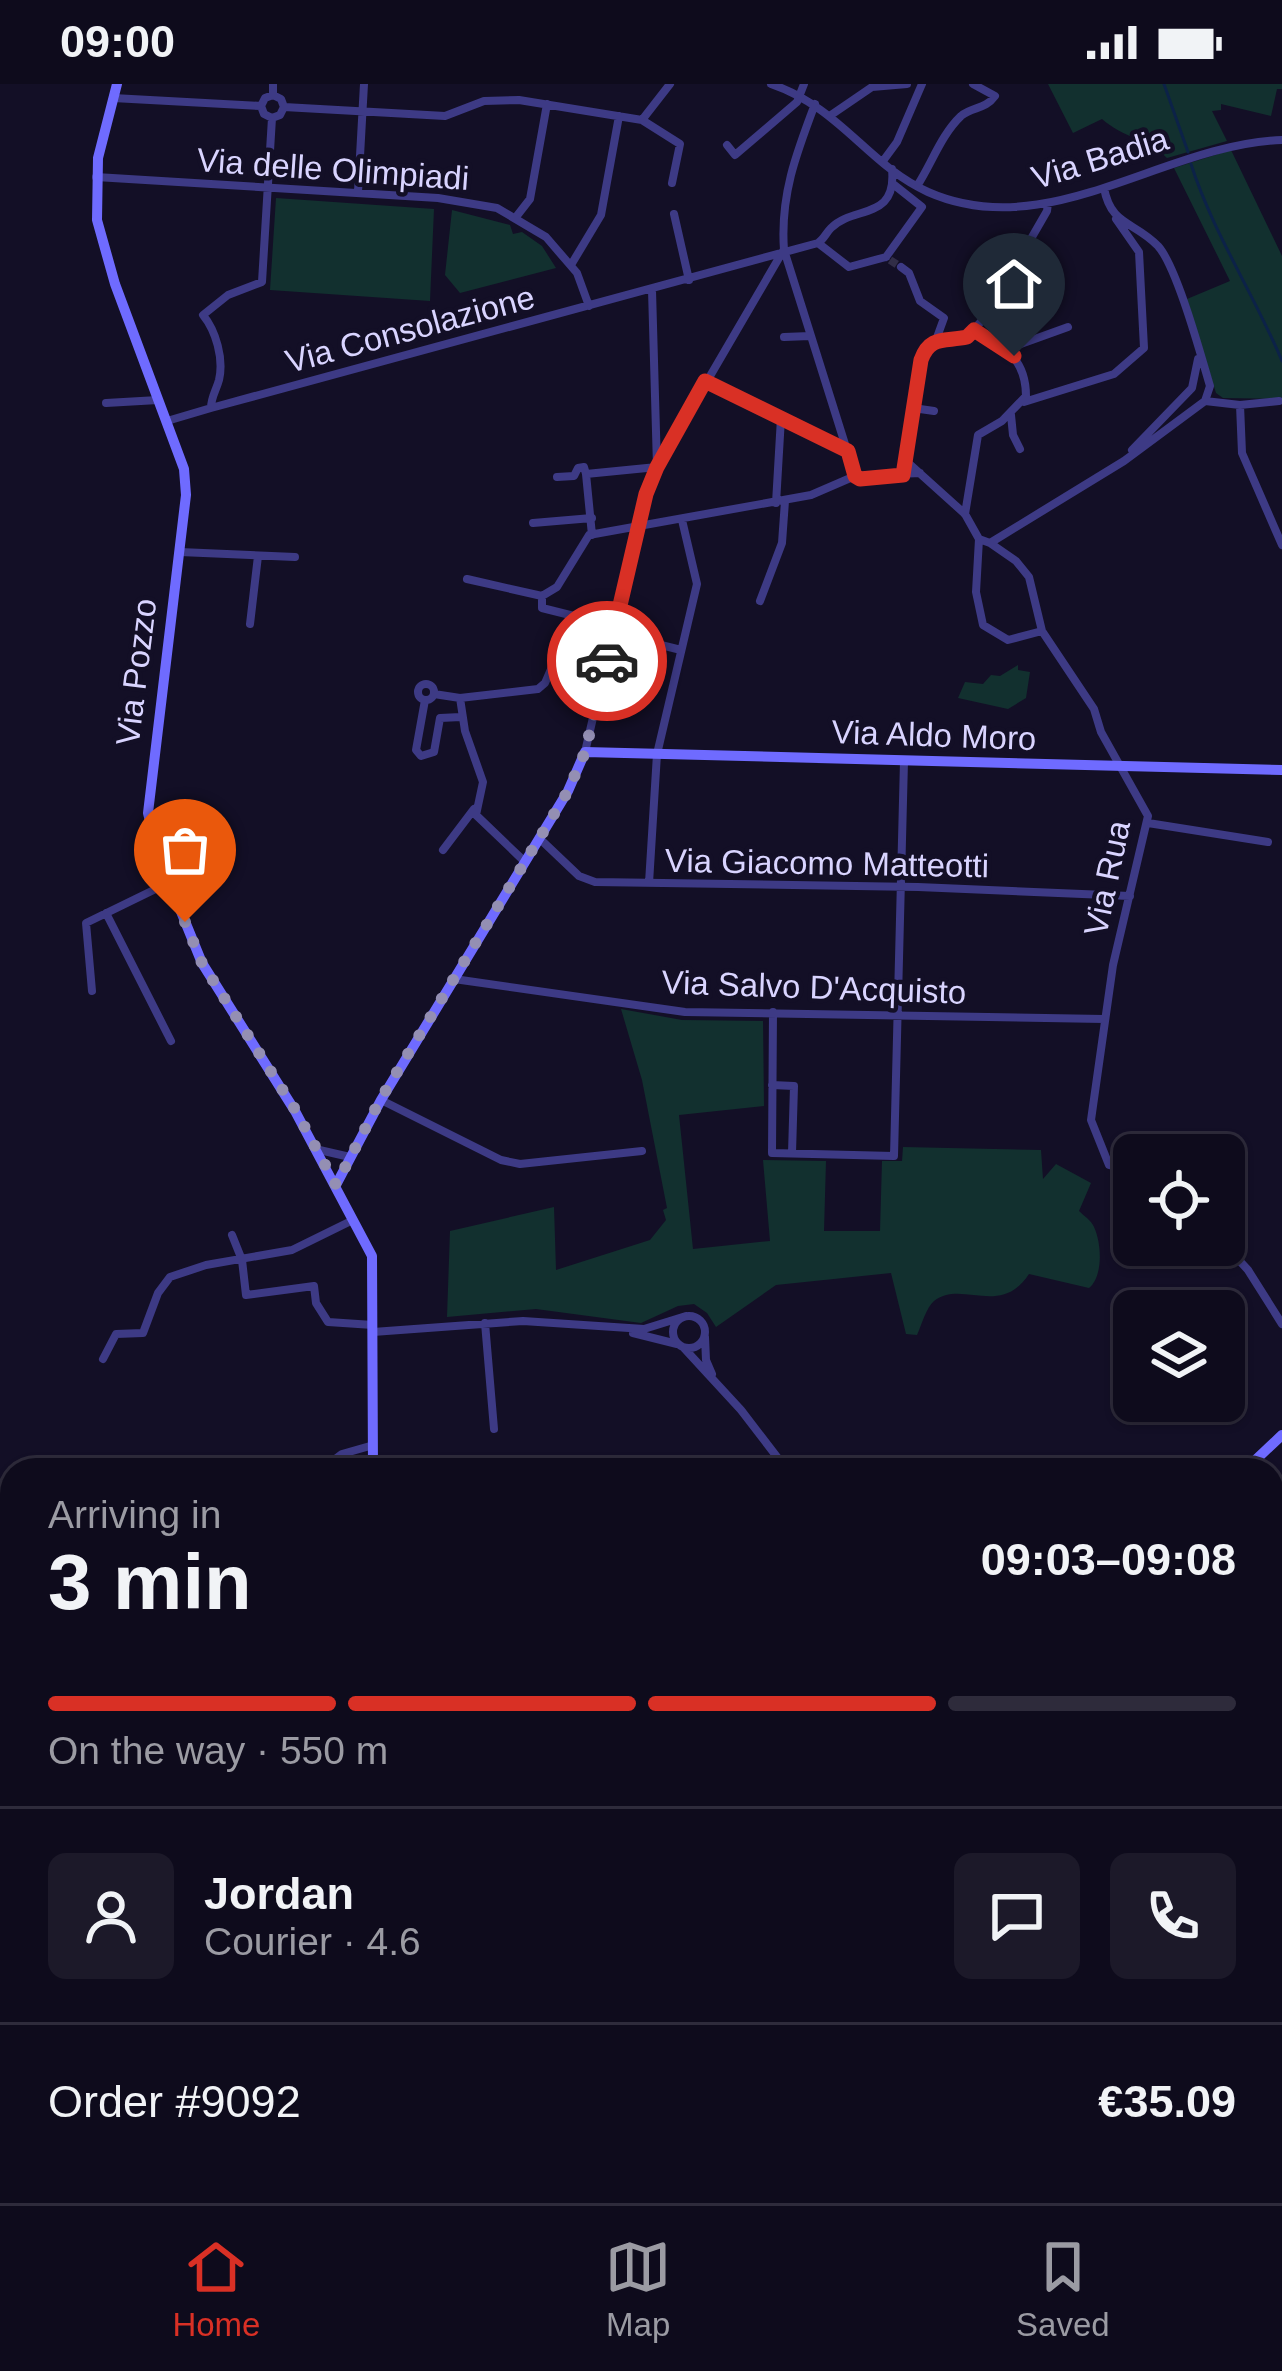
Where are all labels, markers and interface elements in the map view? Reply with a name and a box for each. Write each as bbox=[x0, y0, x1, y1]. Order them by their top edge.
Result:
text: 09:00 bbox=[60, 16, 175, 67]
street label: Via Badia bbox=[1027, 120, 1173, 196]
street label: Via delle Olimpiadi bbox=[196, 141, 470, 197]
pin bbox=[963, 233, 1065, 356]
icon: home bbox=[981, 251, 1047, 317]
street label: Via Consolazione bbox=[281, 278, 539, 380]
street label: Via Pozzo bbox=[109, 596, 163, 748]
courier bbox=[547, 601, 667, 721]
icon: car bbox=[574, 628, 640, 694]
street label: Via Aldo Moro bbox=[831, 713, 1037, 757]
pin bbox=[134, 799, 236, 922]
street label: Via Rua bbox=[1077, 816, 1137, 939]
icon: bag bbox=[152, 817, 218, 883]
street label: Via Giacomo Matteotti bbox=[665, 842, 989, 884]
street label: Via Salvo D'Acquisto bbox=[661, 963, 967, 1011]
map controls bbox=[1113, 1134, 1245, 1422]
button: locate bbox=[1113, 1134, 1245, 1266]
button: layers bbox=[1113, 1290, 1245, 1422]
text: Arriving in bbox=[48, 1493, 221, 1536]
text: 09:03–09:08 bbox=[981, 1534, 1236, 1585]
text: 3 min bbox=[48, 1538, 252, 1626]
text: On the way · 550 m bbox=[48, 1729, 388, 1772]
button: person bbox=[48, 1853, 174, 1979]
button: chat bbox=[954, 1853, 1080, 1979]
button: phone bbox=[1110, 1853, 1236, 1979]
text: Jordan bbox=[204, 1868, 354, 1919]
text: Courier · 4.6 bbox=[204, 1920, 421, 1963]
text: Order #9092 bbox=[48, 2076, 301, 2127]
text: €35.09 bbox=[1098, 2076, 1236, 2127]
tab: Home bbox=[172, 2234, 260, 2344]
tab: Map bbox=[605, 2234, 671, 2344]
tab: Saved bbox=[1016, 2234, 1110, 2344]

